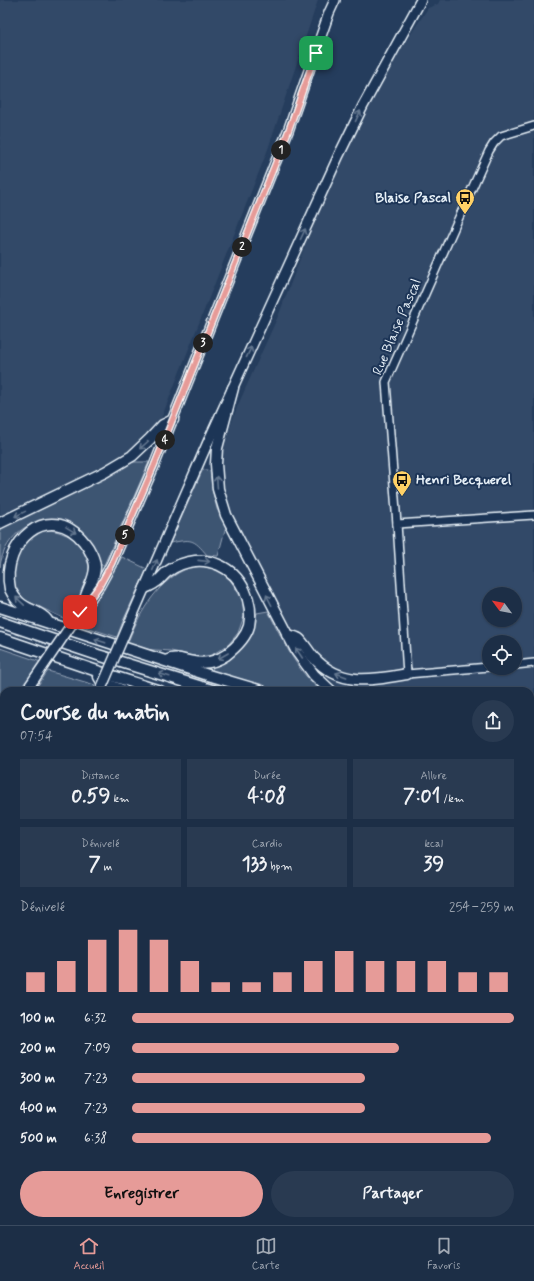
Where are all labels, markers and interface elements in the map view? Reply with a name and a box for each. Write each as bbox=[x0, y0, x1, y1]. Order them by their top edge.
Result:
pin bbox=[299, 36, 333, 70]
icon: arrive bbox=[305, 42, 327, 64]
one-way arrow bbox=[355, 111, 362, 123]
pin: 1 bbox=[271, 140, 291, 160]
text: 1 bbox=[279, 143, 283, 157]
bus stop icon: Blaise Pascal bbox=[454, 187, 476, 215]
place label: Blaise Pascal bbox=[375, 189, 451, 207]
one-way arrow bbox=[300, 229, 307, 241]
pin: 2 bbox=[232, 237, 252, 257]
text: 2 bbox=[239, 240, 245, 254]
street label: Rue Blaise Pascal bbox=[369, 276, 425, 378]
pin: 3 bbox=[193, 333, 213, 353]
text: 3 bbox=[201, 336, 205, 350]
one-way arrow bbox=[246, 347, 253, 359]
pin: 4 bbox=[155, 430, 175, 450]
text: 4 bbox=[162, 433, 168, 447]
one-way arrow bbox=[139, 440, 149, 450]
bus stop icon: Henri Becquerel bbox=[391, 469, 413, 497]
place label: Henri Becquerel bbox=[416, 471, 512, 489]
one-way arrow bbox=[214, 476, 221, 489]
one-way arrow bbox=[14, 511, 26, 518]
pin: 5 bbox=[115, 525, 135, 545]
one-way arrow bbox=[65, 527, 77, 535]
text: 5 bbox=[122, 528, 128, 542]
one-way arrow bbox=[197, 557, 210, 565]
one-way arrow bbox=[152, 559, 159, 571]
north arrow bbox=[482, 587, 522, 627]
map controls bbox=[482, 587, 522, 675]
one-way arrow bbox=[265, 594, 272, 606]
pin bbox=[63, 595, 97, 629]
one-way arrow bbox=[15, 597, 25, 606]
icon: check bbox=[69, 601, 91, 623]
button: locate bbox=[482, 635, 522, 675]
one-way arrow bbox=[94, 637, 107, 644]
one-way arrow bbox=[295, 648, 303, 659]
one-way arrow bbox=[217, 652, 229, 660]
one-way arrow bbox=[158, 671, 170, 679]
one-way arrow bbox=[334, 671, 347, 678]
text: Course du matin bbox=[20, 699, 170, 727]
button: share bbox=[472, 700, 514, 742]
text: 07:54 bbox=[20, 728, 53, 745]
text: Distance bbox=[81, 769, 120, 783]
text: Durée bbox=[253, 769, 281, 783]
text: Allure bbox=[420, 769, 447, 783]
text: 0.59 bbox=[71, 783, 110, 810]
text: 4:08 bbox=[247, 783, 287, 810]
text: 7:01 bbox=[403, 783, 440, 810]
text: km bbox=[110, 792, 129, 806]
text: /km bbox=[440, 792, 464, 806]
text: Dénivelé bbox=[81, 837, 119, 851]
text: Cardio bbox=[252, 837, 282, 851]
text: kcal bbox=[424, 837, 443, 851]
text: 7 bbox=[88, 851, 101, 878]
text: 133 bbox=[242, 851, 267, 878]
text: 39 bbox=[423, 851, 444, 878]
text: m bbox=[101, 860, 112, 874]
text: bpm bbox=[267, 860, 292, 874]
text: Dénivelé bbox=[20, 899, 65, 916]
text: 254–259 m bbox=[449, 899, 514, 916]
text: 100 m bbox=[20, 1010, 55, 1027]
text: 6:32 bbox=[84, 1010, 107, 1027]
text: 200 m bbox=[20, 1040, 55, 1057]
text: 7:09 bbox=[84, 1040, 110, 1057]
text: 300 m bbox=[20, 1070, 55, 1087]
text: 7:23 bbox=[84, 1070, 107, 1087]
text: 400 m bbox=[20, 1100, 57, 1117]
text: 7:23 bbox=[84, 1100, 107, 1117]
text: 500 m bbox=[20, 1130, 57, 1147]
text: 6:38 bbox=[84, 1130, 107, 1147]
button: Enregistrer bbox=[20, 1171, 263, 1217]
button: Partager bbox=[271, 1171, 514, 1217]
tab: Accueil bbox=[74, 1235, 104, 1273]
tab: Carte bbox=[252, 1235, 280, 1273]
tab: Favoris bbox=[427, 1235, 460, 1273]

